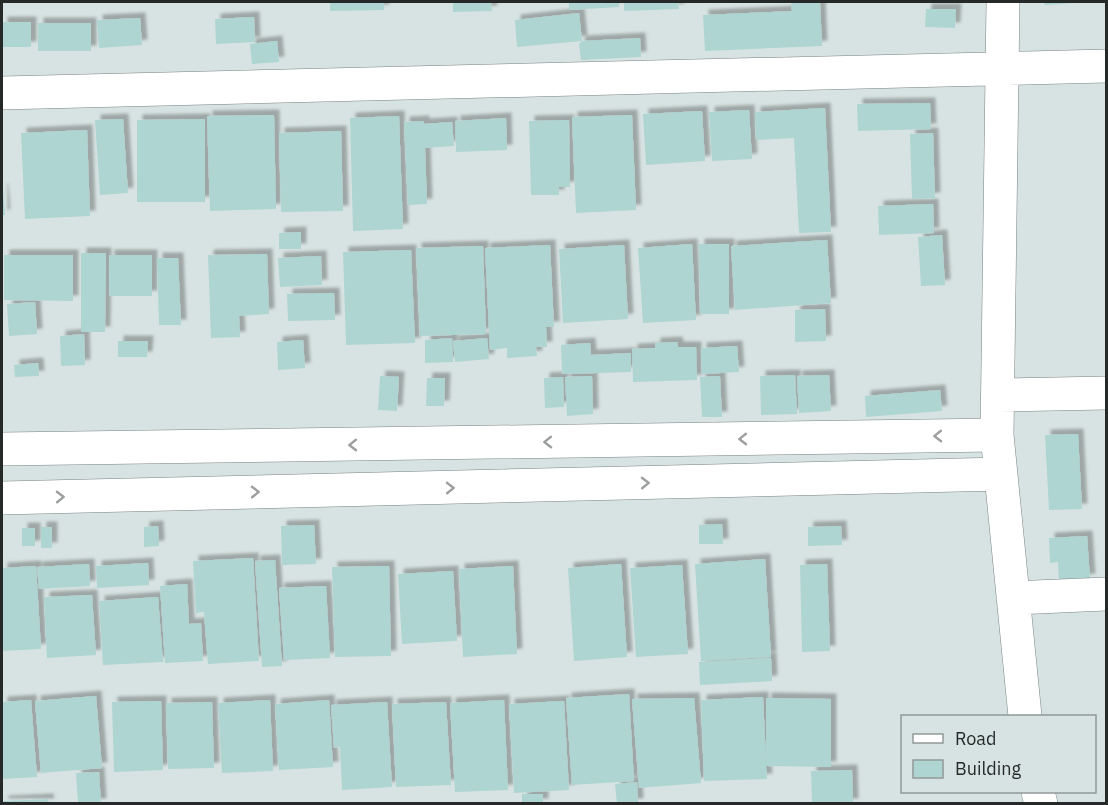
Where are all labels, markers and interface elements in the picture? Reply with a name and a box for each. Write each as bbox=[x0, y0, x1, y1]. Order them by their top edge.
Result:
one-way arrow bbox=[934, 430, 943, 442]
one-way arrow bbox=[739, 433, 748, 445]
one-way arrow bbox=[544, 436, 553, 448]
one-way arrow bbox=[349, 439, 358, 451]
one-way arrow bbox=[640, 477, 649, 489]
one-way arrow bbox=[445, 481, 454, 494]
one-way arrow bbox=[250, 486, 259, 499]
one-way arrow bbox=[55, 491, 64, 503]
legend bbox=[901, 715, 1096, 793]
text: Road bbox=[955, 727, 996, 750]
text: Building bbox=[955, 757, 1022, 780]

